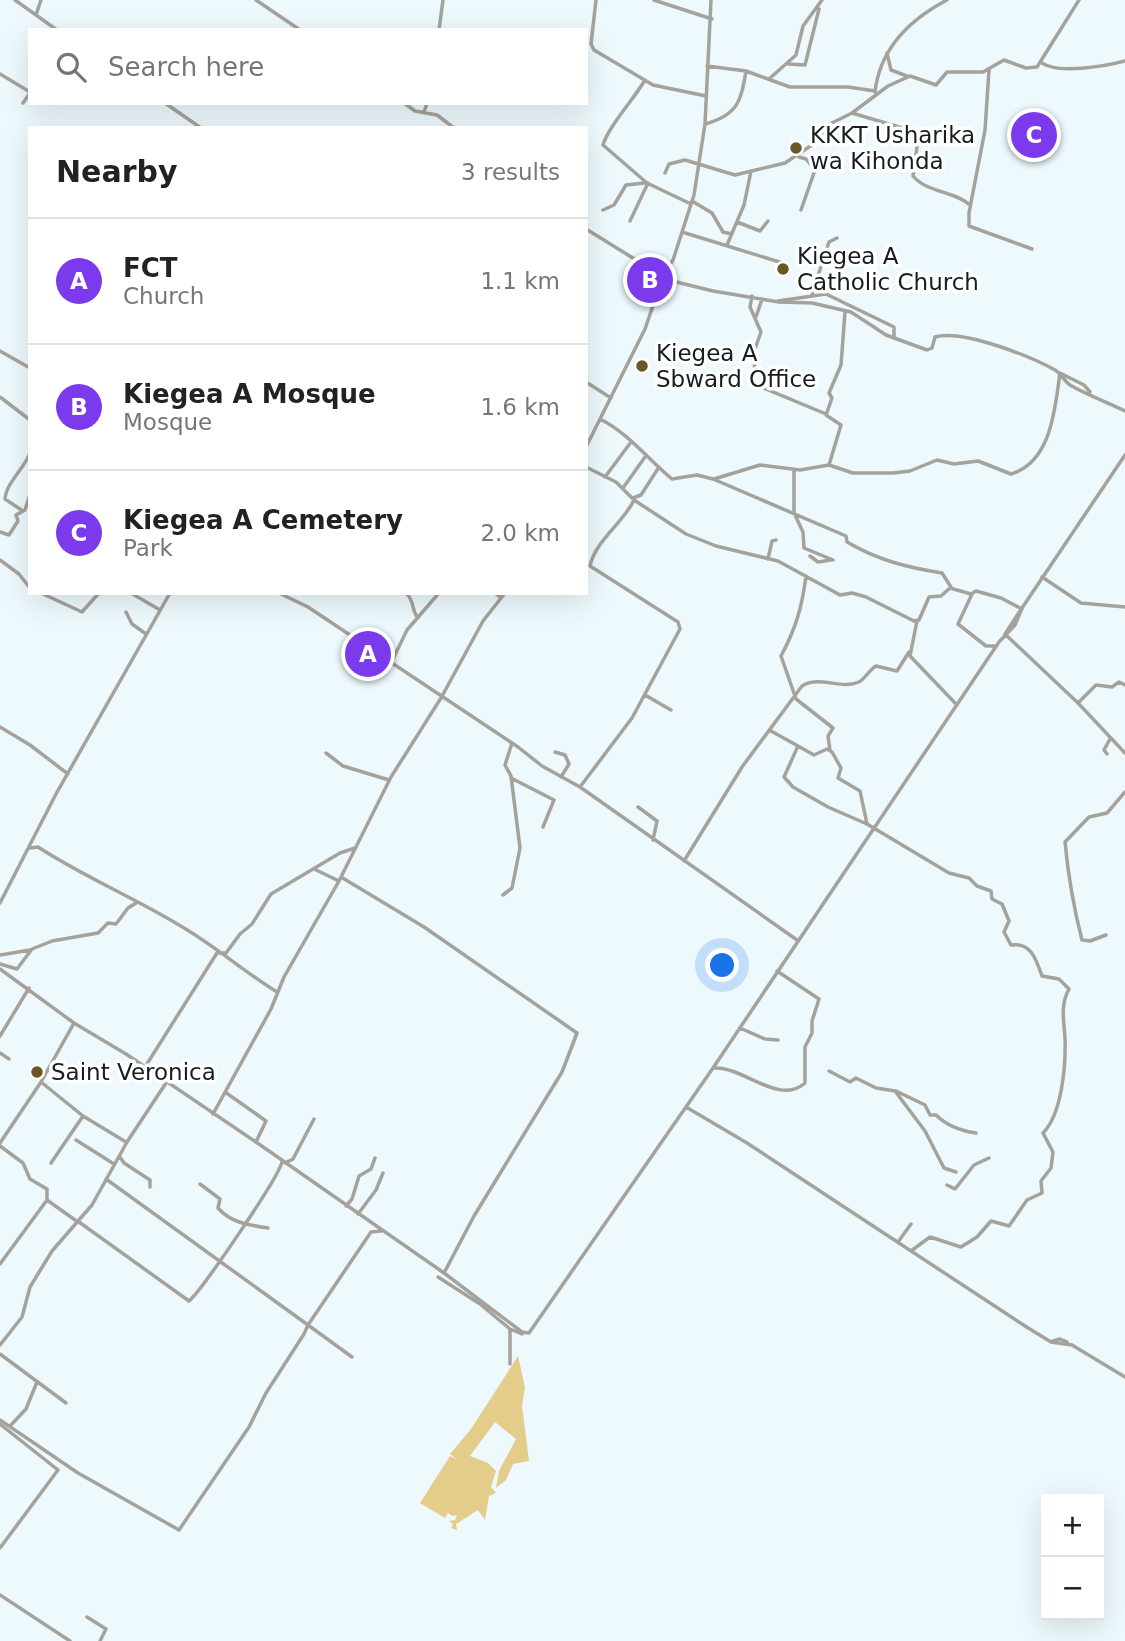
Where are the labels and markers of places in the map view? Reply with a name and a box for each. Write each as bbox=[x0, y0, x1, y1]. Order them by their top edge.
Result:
pin: C bbox=[1011, 109, 1057, 161]
place label: KKKT Usharika wa Kihonda bbox=[810, 122, 975, 174]
marker: KKKT Usharika wa Kihonda bbox=[788, 140, 804, 156]
place label: Kiegea A Catholic Church bbox=[797, 243, 979, 295]
pin: B bbox=[627, 254, 673, 306]
marker: Kiegea A Catholic Church bbox=[775, 261, 791, 277]
place label: Kiegea A Sbward Office bbox=[656, 340, 816, 392]
marker: Kiegea A Sbward Office bbox=[634, 358, 650, 374]
pin: A bbox=[345, 628, 391, 680]
place label: Saint Veronica bbox=[51, 1059, 216, 1085]
marker: Saint Veronica bbox=[29, 1064, 45, 1080]

